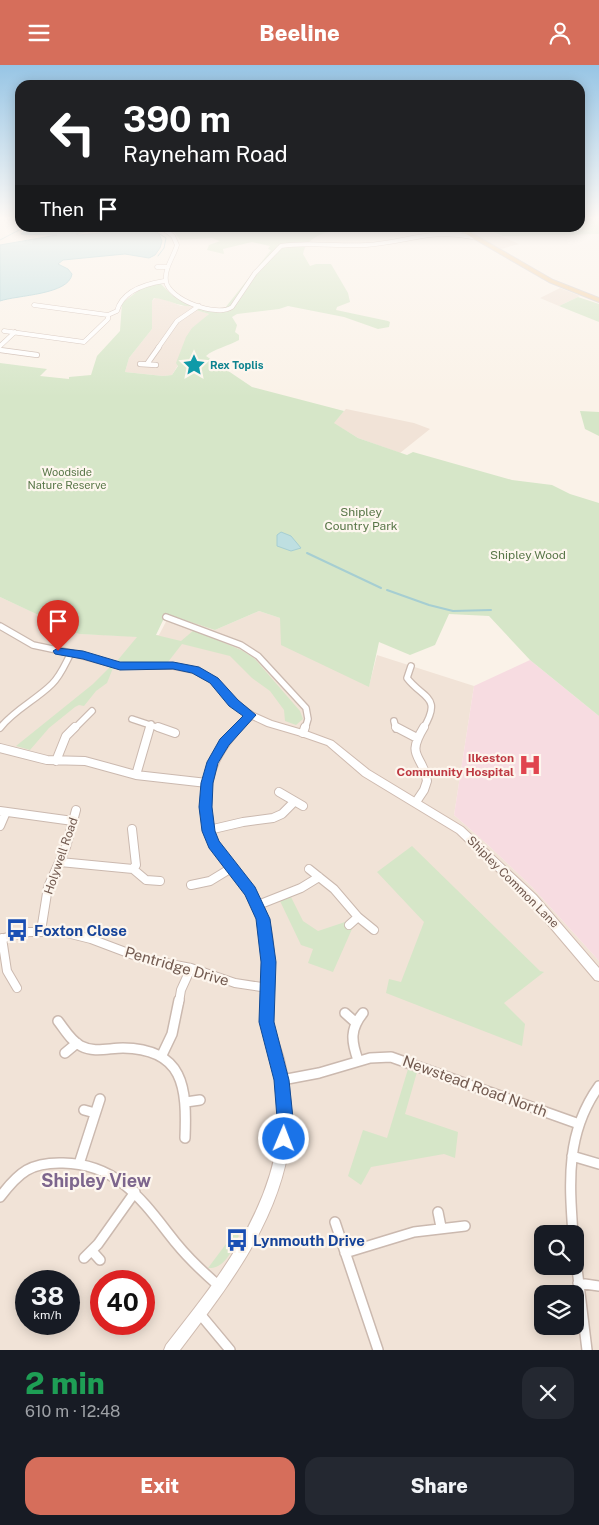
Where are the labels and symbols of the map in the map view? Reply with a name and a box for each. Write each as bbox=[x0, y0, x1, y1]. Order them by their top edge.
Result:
place icon: Rex Toplis bbox=[181, 352, 207, 378]
place label: Rex Toplis bbox=[210, 359, 264, 371]
park label: Woodside Nature Reserve bbox=[27, 466, 107, 491]
park label: Shipley Country Park bbox=[324, 505, 398, 533]
park label: Shipley Wood bbox=[490, 548, 566, 562]
pin bbox=[37, 600, 79, 651]
place label: Ilkeston Community Hospital bbox=[397, 751, 514, 779]
hospital icon: Ilkeston Community Hospital bbox=[517, 752, 543, 778]
street label: Holywell Road bbox=[41, 816, 81, 896]
street label: Shipley Common Lane bbox=[464, 833, 562, 931]
bus stop icon: Foxton Close bbox=[4, 917, 30, 943]
place label: Foxton Close bbox=[34, 922, 127, 939]
street label: Pentridge Drive bbox=[123, 943, 231, 989]
street label: Newstead Road North bbox=[400, 1052, 550, 1120]
position arrow bbox=[257, 1112, 309, 1164]
district label: Shipley View bbox=[41, 1170, 151, 1191]
bus stop icon: Lynmouth Drive bbox=[224, 1227, 250, 1253]
place label: Lynmouth Drive bbox=[253, 1232, 365, 1249]
speed limit sign: 40 bbox=[90, 1270, 155, 1335]

